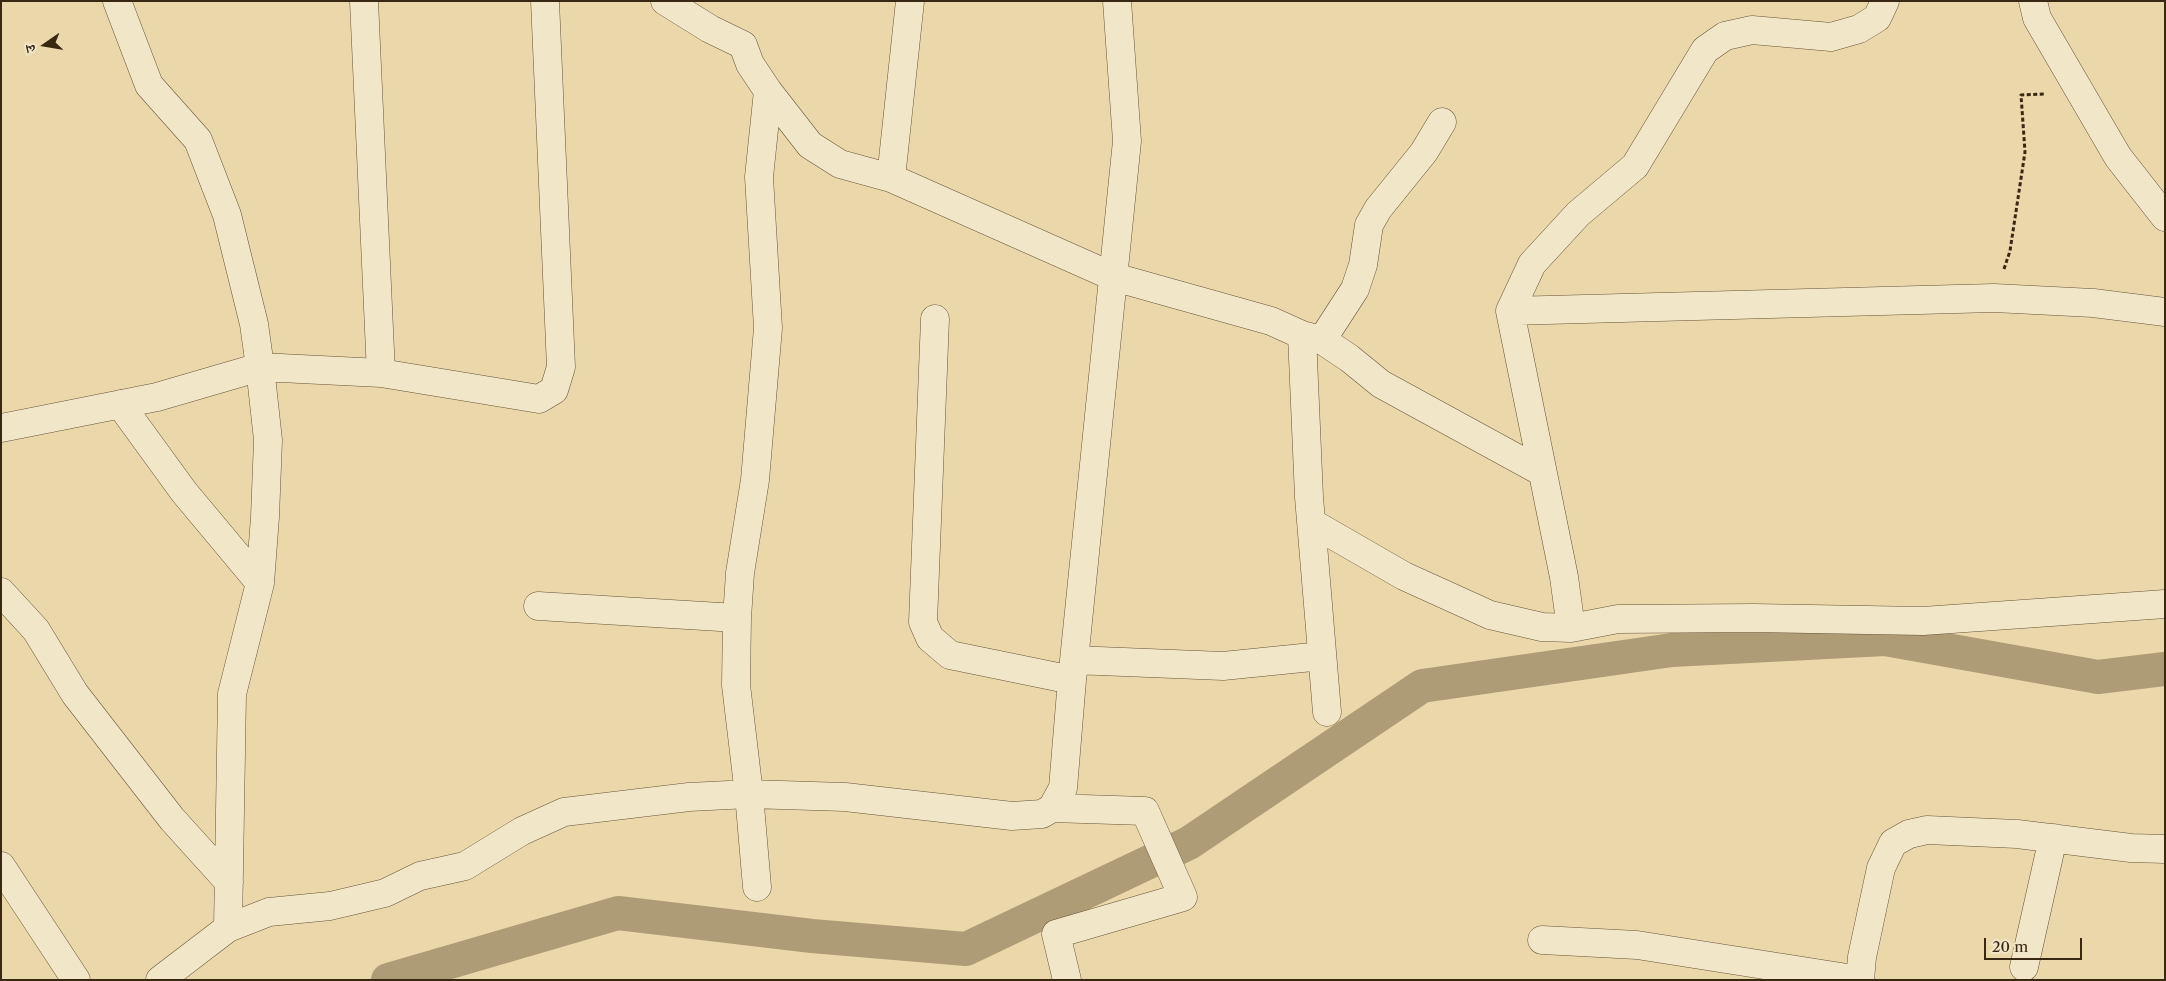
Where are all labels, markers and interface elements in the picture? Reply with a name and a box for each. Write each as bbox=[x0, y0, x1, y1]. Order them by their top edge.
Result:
north arrow bbox=[20, 20, 70, 70]
text: उ bbox=[21, 43, 40, 54]
scale bar bbox=[1986, 928, 2084, 960]
text: 20 m bbox=[1992, 937, 2028, 956]

